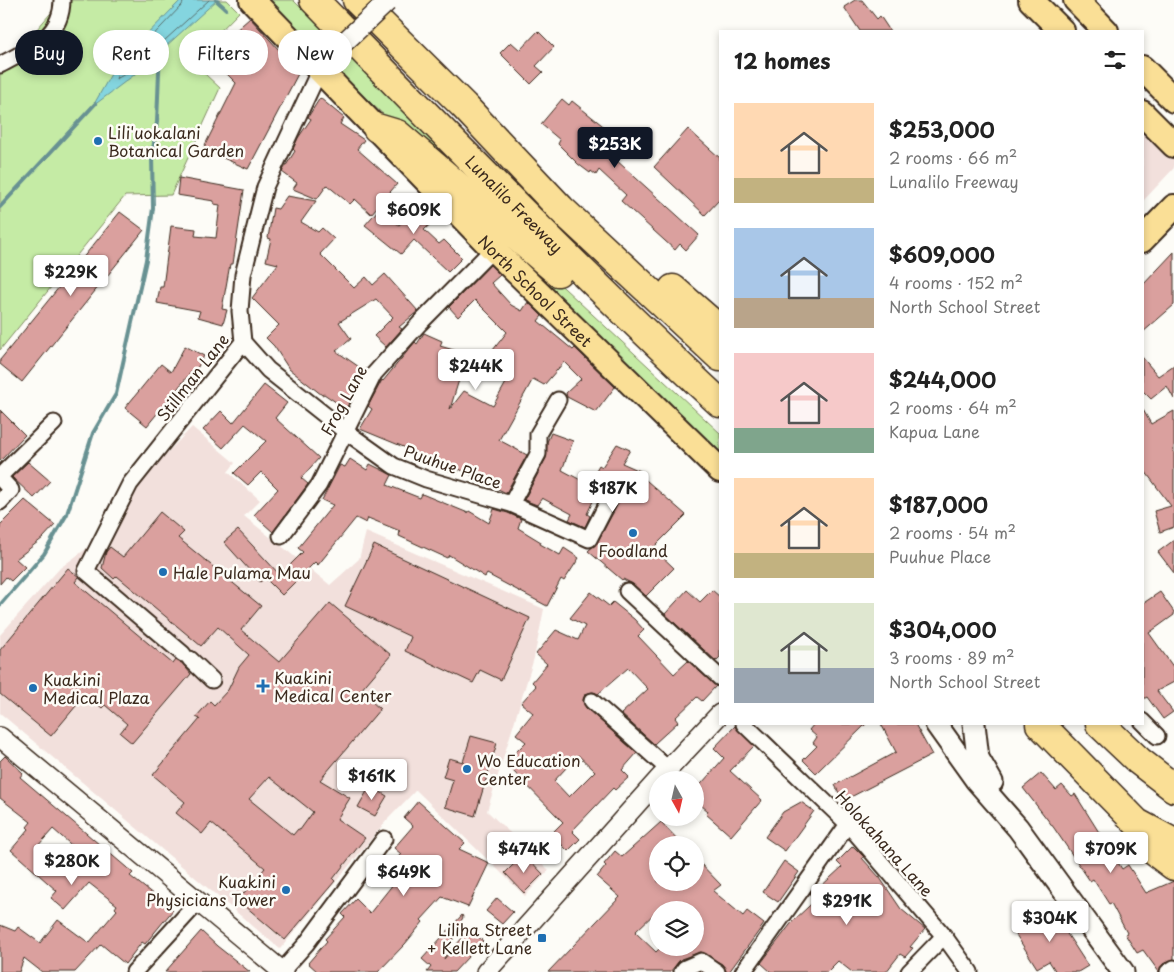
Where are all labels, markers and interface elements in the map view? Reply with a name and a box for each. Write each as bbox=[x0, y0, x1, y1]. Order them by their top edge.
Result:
chip: Buy bbox=[15, 30, 83, 75]
chip: Rent bbox=[93, 30, 169, 75]
chip: Filters bbox=[179, 30, 268, 75]
chip: New bbox=[278, 30, 352, 75]
text: 12 homes bbox=[734, 44, 831, 76]
icon: filters bbox=[1101, 46, 1129, 74]
text: $253,000 bbox=[889, 113, 995, 145]
place label: Lili'uokalani Botanical Garden bbox=[108, 120, 244, 162]
icon: home bbox=[774, 123, 834, 183]
pin: $253K bbox=[580, 126, 650, 169]
text: $253K bbox=[589, 131, 641, 155]
marker: Lili'uokalani Botanical Garden bbox=[92, 135, 104, 147]
text: 2 rooms · 66 m² bbox=[889, 145, 1017, 169]
street label: Lunalilo Freeway bbox=[460, 149, 569, 258]
text: Lunalilo Freeway bbox=[889, 169, 1018, 193]
pin: $609K bbox=[379, 192, 449, 235]
text: $609K bbox=[387, 197, 441, 221]
street label: North School Street bbox=[473, 229, 599, 352]
text: $609,000 bbox=[889, 238, 995, 270]
icon: home bbox=[774, 248, 834, 308]
pin: $229K bbox=[36, 254, 106, 297]
text: $229K bbox=[44, 259, 98, 283]
text: 4 rooms · 152 m² bbox=[889, 270, 1023, 294]
text: North School Street bbox=[889, 294, 1040, 318]
street label: Stillman Lane bbox=[150, 328, 234, 426]
pin: $244K bbox=[441, 348, 511, 391]
text: $244K bbox=[449, 353, 503, 377]
street label: Frog Lane bbox=[314, 361, 372, 439]
text: $244,000 bbox=[889, 363, 996, 395]
icon: home bbox=[774, 373, 834, 433]
text: 2 rooms · 64 m² bbox=[889, 395, 1017, 419]
text: Kapua Lane bbox=[889, 419, 980, 443]
street label: Puuhue Place bbox=[401, 438, 505, 494]
pin: $187K bbox=[578, 470, 648, 513]
text: $187K bbox=[589, 475, 637, 499]
text: $187,000 bbox=[889, 488, 988, 520]
icon: home bbox=[774, 498, 834, 558]
text: 2 rooms · 54 m² bbox=[889, 520, 1016, 544]
marker: Foodland bbox=[627, 527, 639, 539]
place label: Foodland bbox=[598, 538, 668, 562]
text: Puuhue Place bbox=[889, 544, 991, 568]
place label: Hale Pulama Mau bbox=[173, 560, 311, 584]
marker: Hale Pulama Mau bbox=[157, 566, 169, 578]
text: $304,000 bbox=[889, 613, 997, 645]
icon: home bbox=[774, 623, 834, 683]
text: 3 rooms · 89 m² bbox=[889, 645, 1014, 669]
place label: Kuakini Medical Center bbox=[274, 665, 392, 707]
place label: Kuakini Medical Plaza bbox=[43, 667, 150, 709]
text: North School Street bbox=[889, 669, 1040, 693]
marker: Kuakini Medical Center bbox=[256, 679, 270, 693]
marker: Kuakini Medical Plaza bbox=[27, 682, 39, 694]
place label: Wo Education Center bbox=[477, 748, 581, 790]
pin: $161K bbox=[337, 758, 407, 801]
text: $161K bbox=[348, 763, 396, 787]
marker: Wo Education Center bbox=[461, 763, 473, 775]
north arrow bbox=[649, 771, 704, 826]
map controls bbox=[649, 771, 704, 956]
street label: Holokahana Lane bbox=[831, 784, 939, 902]
pin: $474K bbox=[489, 832, 559, 874]
pin: $709K bbox=[1076, 832, 1146, 874]
text: $474K bbox=[498, 836, 550, 860]
button: locate bbox=[649, 836, 704, 891]
text: $709K bbox=[1085, 836, 1137, 860]
pin: $280K bbox=[37, 844, 107, 886]
text: $280K bbox=[44, 848, 100, 872]
pin: $649K bbox=[369, 854, 439, 897]
text: $649K bbox=[377, 859, 431, 883]
place label: Kuakini Physicians Tower bbox=[146, 869, 277, 911]
marker: Kuakini Physicians Tower bbox=[280, 884, 292, 896]
pin: $291K bbox=[812, 884, 882, 926]
text: $291K bbox=[822, 888, 872, 912]
pin: $304K bbox=[1015, 900, 1085, 943]
button: layers bbox=[649, 901, 704, 956]
text: $304K bbox=[1023, 905, 1077, 929]
place label: Liliha Street + Kellett Lane bbox=[427, 917, 532, 959]
marker: Liliha Street + Kellett Lane bbox=[536, 932, 548, 944]

